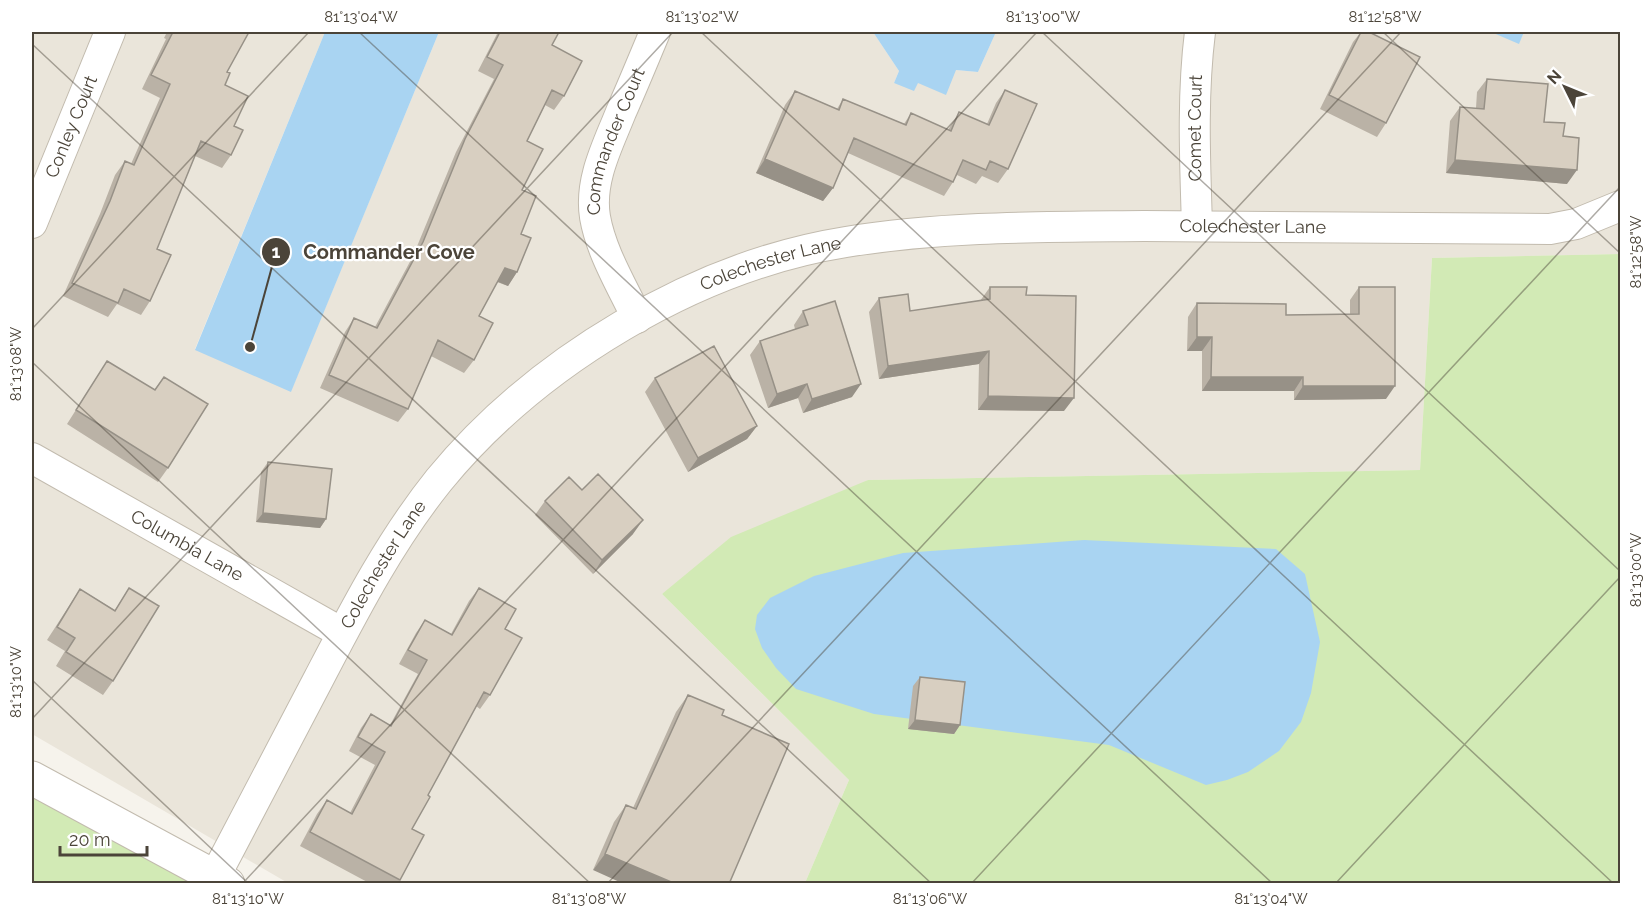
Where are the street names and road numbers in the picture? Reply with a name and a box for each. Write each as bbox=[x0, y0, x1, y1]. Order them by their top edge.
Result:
street label: Commander Court bbox=[583, 65, 649, 216]
street label: Conley Court bbox=[41, 72, 101, 181]
street label: Comet Court bbox=[1184, 74, 1206, 182]
street label: Colechester Lane bbox=[1179, 215, 1327, 237]
street label: Colechester Lane bbox=[697, 232, 843, 295]
street label: Colechester Lane bbox=[336, 496, 430, 632]
street label: Columbia Lane bbox=[127, 505, 248, 585]

